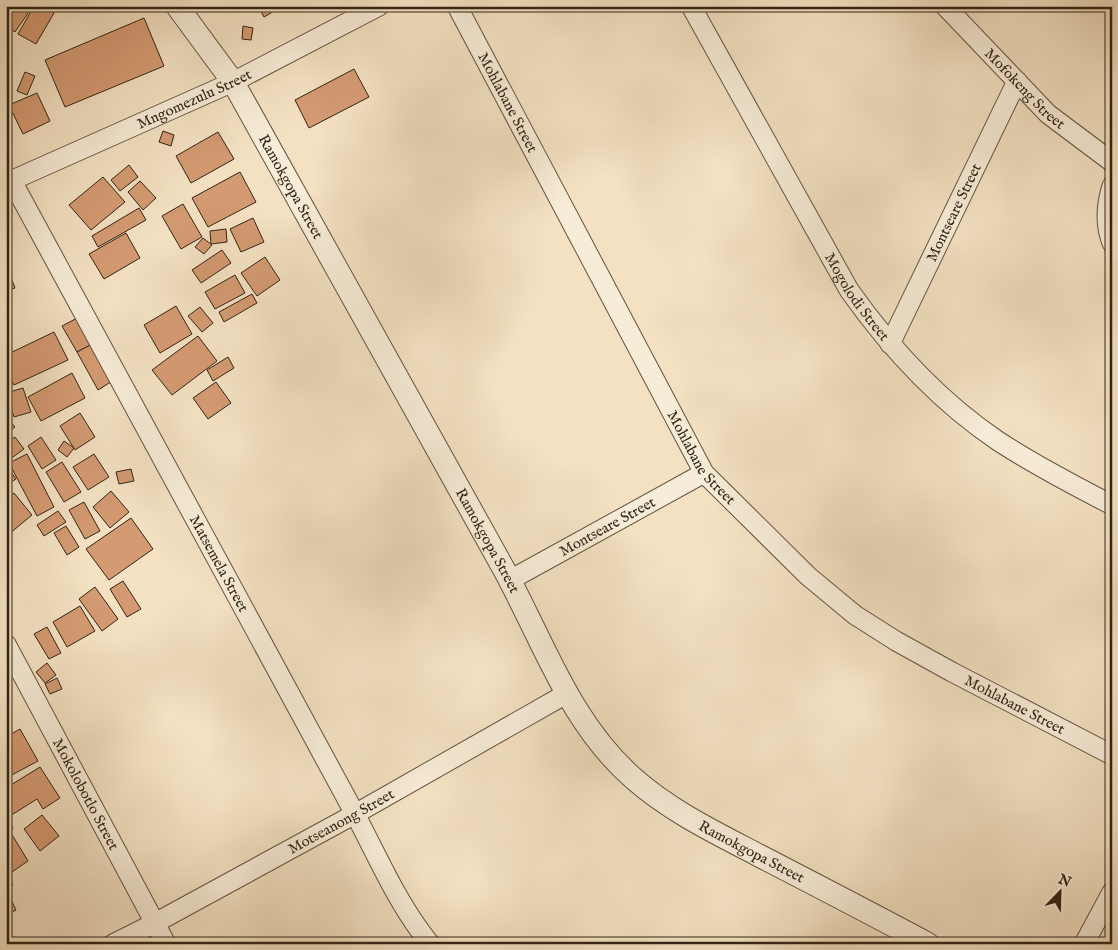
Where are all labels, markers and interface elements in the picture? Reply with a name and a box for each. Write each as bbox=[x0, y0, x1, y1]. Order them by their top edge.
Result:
street label: Mofokeng Street bbox=[980, 44, 1069, 134]
street label: Mohlabane Street bbox=[473, 49, 542, 156]
street label: Mngomezulu Street bbox=[134, 65, 255, 134]
street label: Ramokgopa Street bbox=[254, 131, 327, 243]
street label: Montseare Street bbox=[922, 161, 986, 265]
street label: Mogolodi Street bbox=[820, 249, 893, 345]
street label: Mohlabane Street bbox=[663, 407, 739, 509]
street label: Ramokgopa Street bbox=[451, 485, 524, 596]
street label: Montseare Street bbox=[556, 493, 659, 561]
street label: Matsemela Street bbox=[185, 512, 253, 615]
street label: Mohlabane Street bbox=[961, 671, 1068, 739]
street label: Mokolobotlo Street bbox=[48, 735, 123, 853]
street label: Motseanong Street bbox=[285, 785, 398, 859]
street label: Ramokgopa Street bbox=[695, 816, 808, 887]
north arrow bbox=[1036, 868, 1086, 918]
text: N bbox=[1055, 870, 1074, 892]

